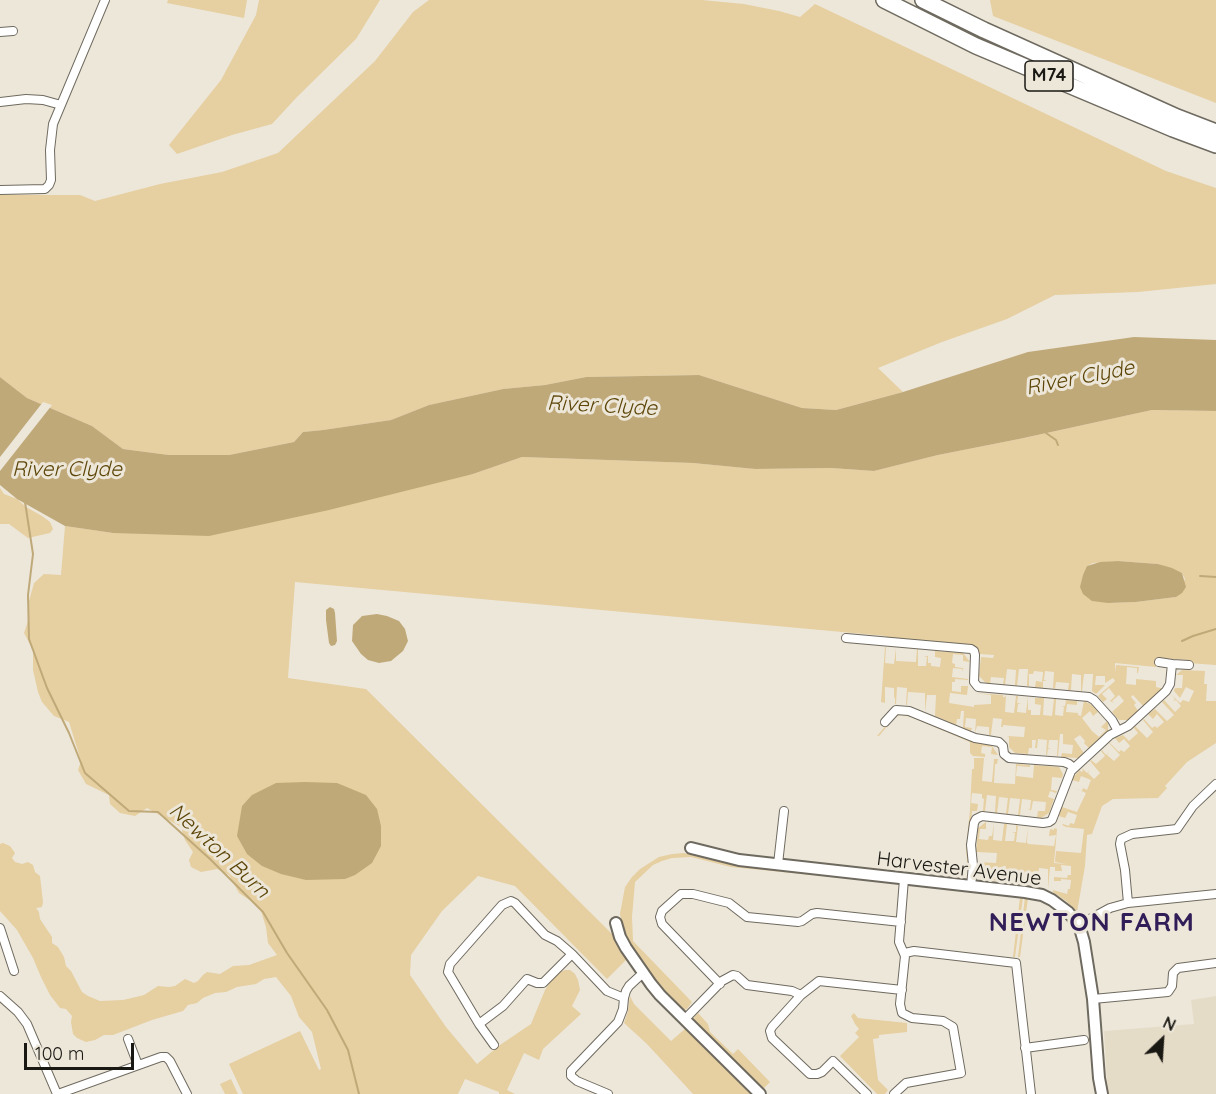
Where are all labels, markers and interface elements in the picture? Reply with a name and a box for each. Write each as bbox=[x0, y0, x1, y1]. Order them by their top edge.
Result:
road number: M74 bbox=[1025, 61, 1073, 91]
water label: River Clyde bbox=[1024, 355, 1136, 401]
water label: River Clyde bbox=[546, 391, 658, 421]
water label: River Clyde bbox=[12, 457, 122, 483]
water label: Newton Burn bbox=[164, 798, 274, 904]
street label: Harvester Avenue bbox=[875, 847, 1043, 891]
district label: NEWTON FARM bbox=[989, 907, 1195, 939]
north arrow bbox=[1132, 1010, 1192, 1070]
text: N bbox=[1160, 1012, 1179, 1035]
scale bar bbox=[27, 1031, 136, 1069]
text: 100 m bbox=[35, 1042, 84, 1065]

